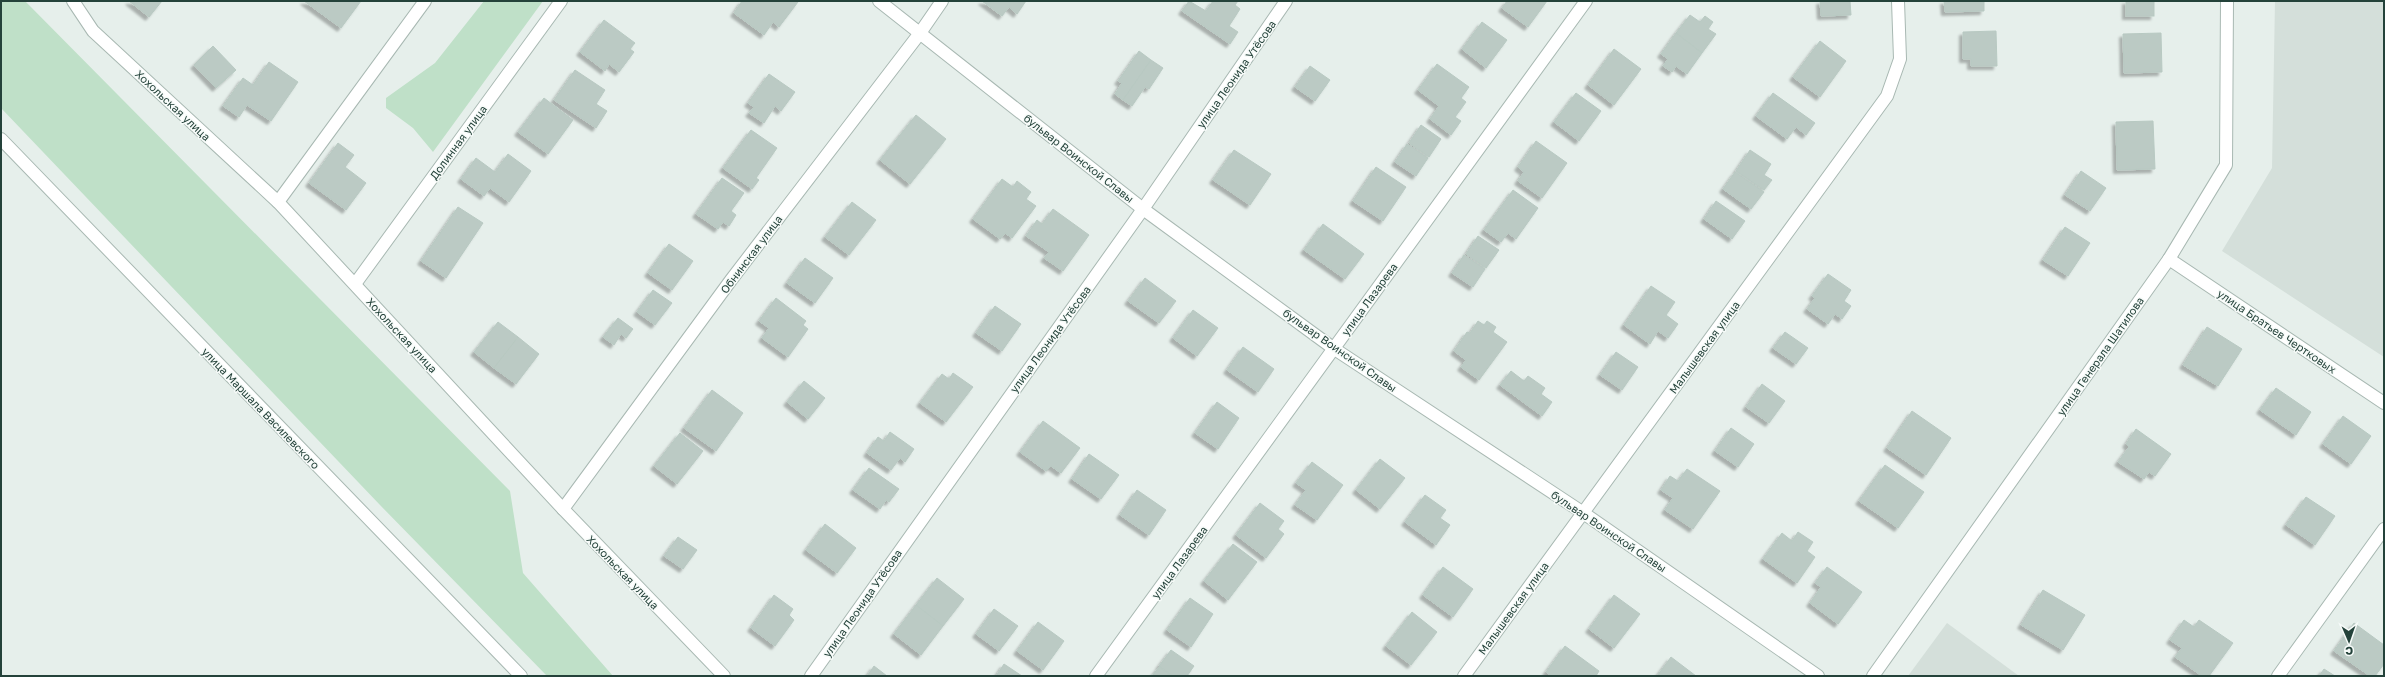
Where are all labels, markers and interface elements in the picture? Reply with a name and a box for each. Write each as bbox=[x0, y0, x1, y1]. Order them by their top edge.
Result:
street label: улица Леонида Утёсова bbox=[1194, 18, 1278, 130]
street label: Хохольская улица bbox=[133, 67, 213, 143]
street label: Долинная улица bbox=[427, 102, 489, 182]
street label: бульвар Воинской Славы bbox=[1021, 111, 1137, 205]
street label: Обнинская улица bbox=[717, 212, 785, 296]
street label: улица Лазарева bbox=[1338, 260, 1400, 338]
street label: улица Леонида Утёсова bbox=[1007, 283, 1093, 395]
street label: улица Братьев Чертковых bbox=[2215, 286, 2339, 376]
street label: улица Генерала Шатилова bbox=[2054, 294, 2146, 418]
street label: Хохольская улица bbox=[364, 295, 440, 375]
street label: Малышевская улица bbox=[1666, 298, 1742, 396]
street label: бульвар Воинской Славы bbox=[1281, 306, 1399, 394]
street label: улица Маршала Василевского bbox=[200, 345, 323, 472]
street label: бульвар Воинской Славы bbox=[1549, 488, 1669, 574]
street label: улица Лазарева bbox=[1148, 523, 1210, 601]
street label: Хохольская улица bbox=[584, 532, 662, 612]
street label: улица Леонида Утёсова bbox=[820, 547, 904, 659]
street label: Малышевская улица bbox=[1475, 559, 1551, 657]
north arrow bbox=[2329, 621, 2369, 661]
text: С bbox=[2345, 645, 2353, 658]

